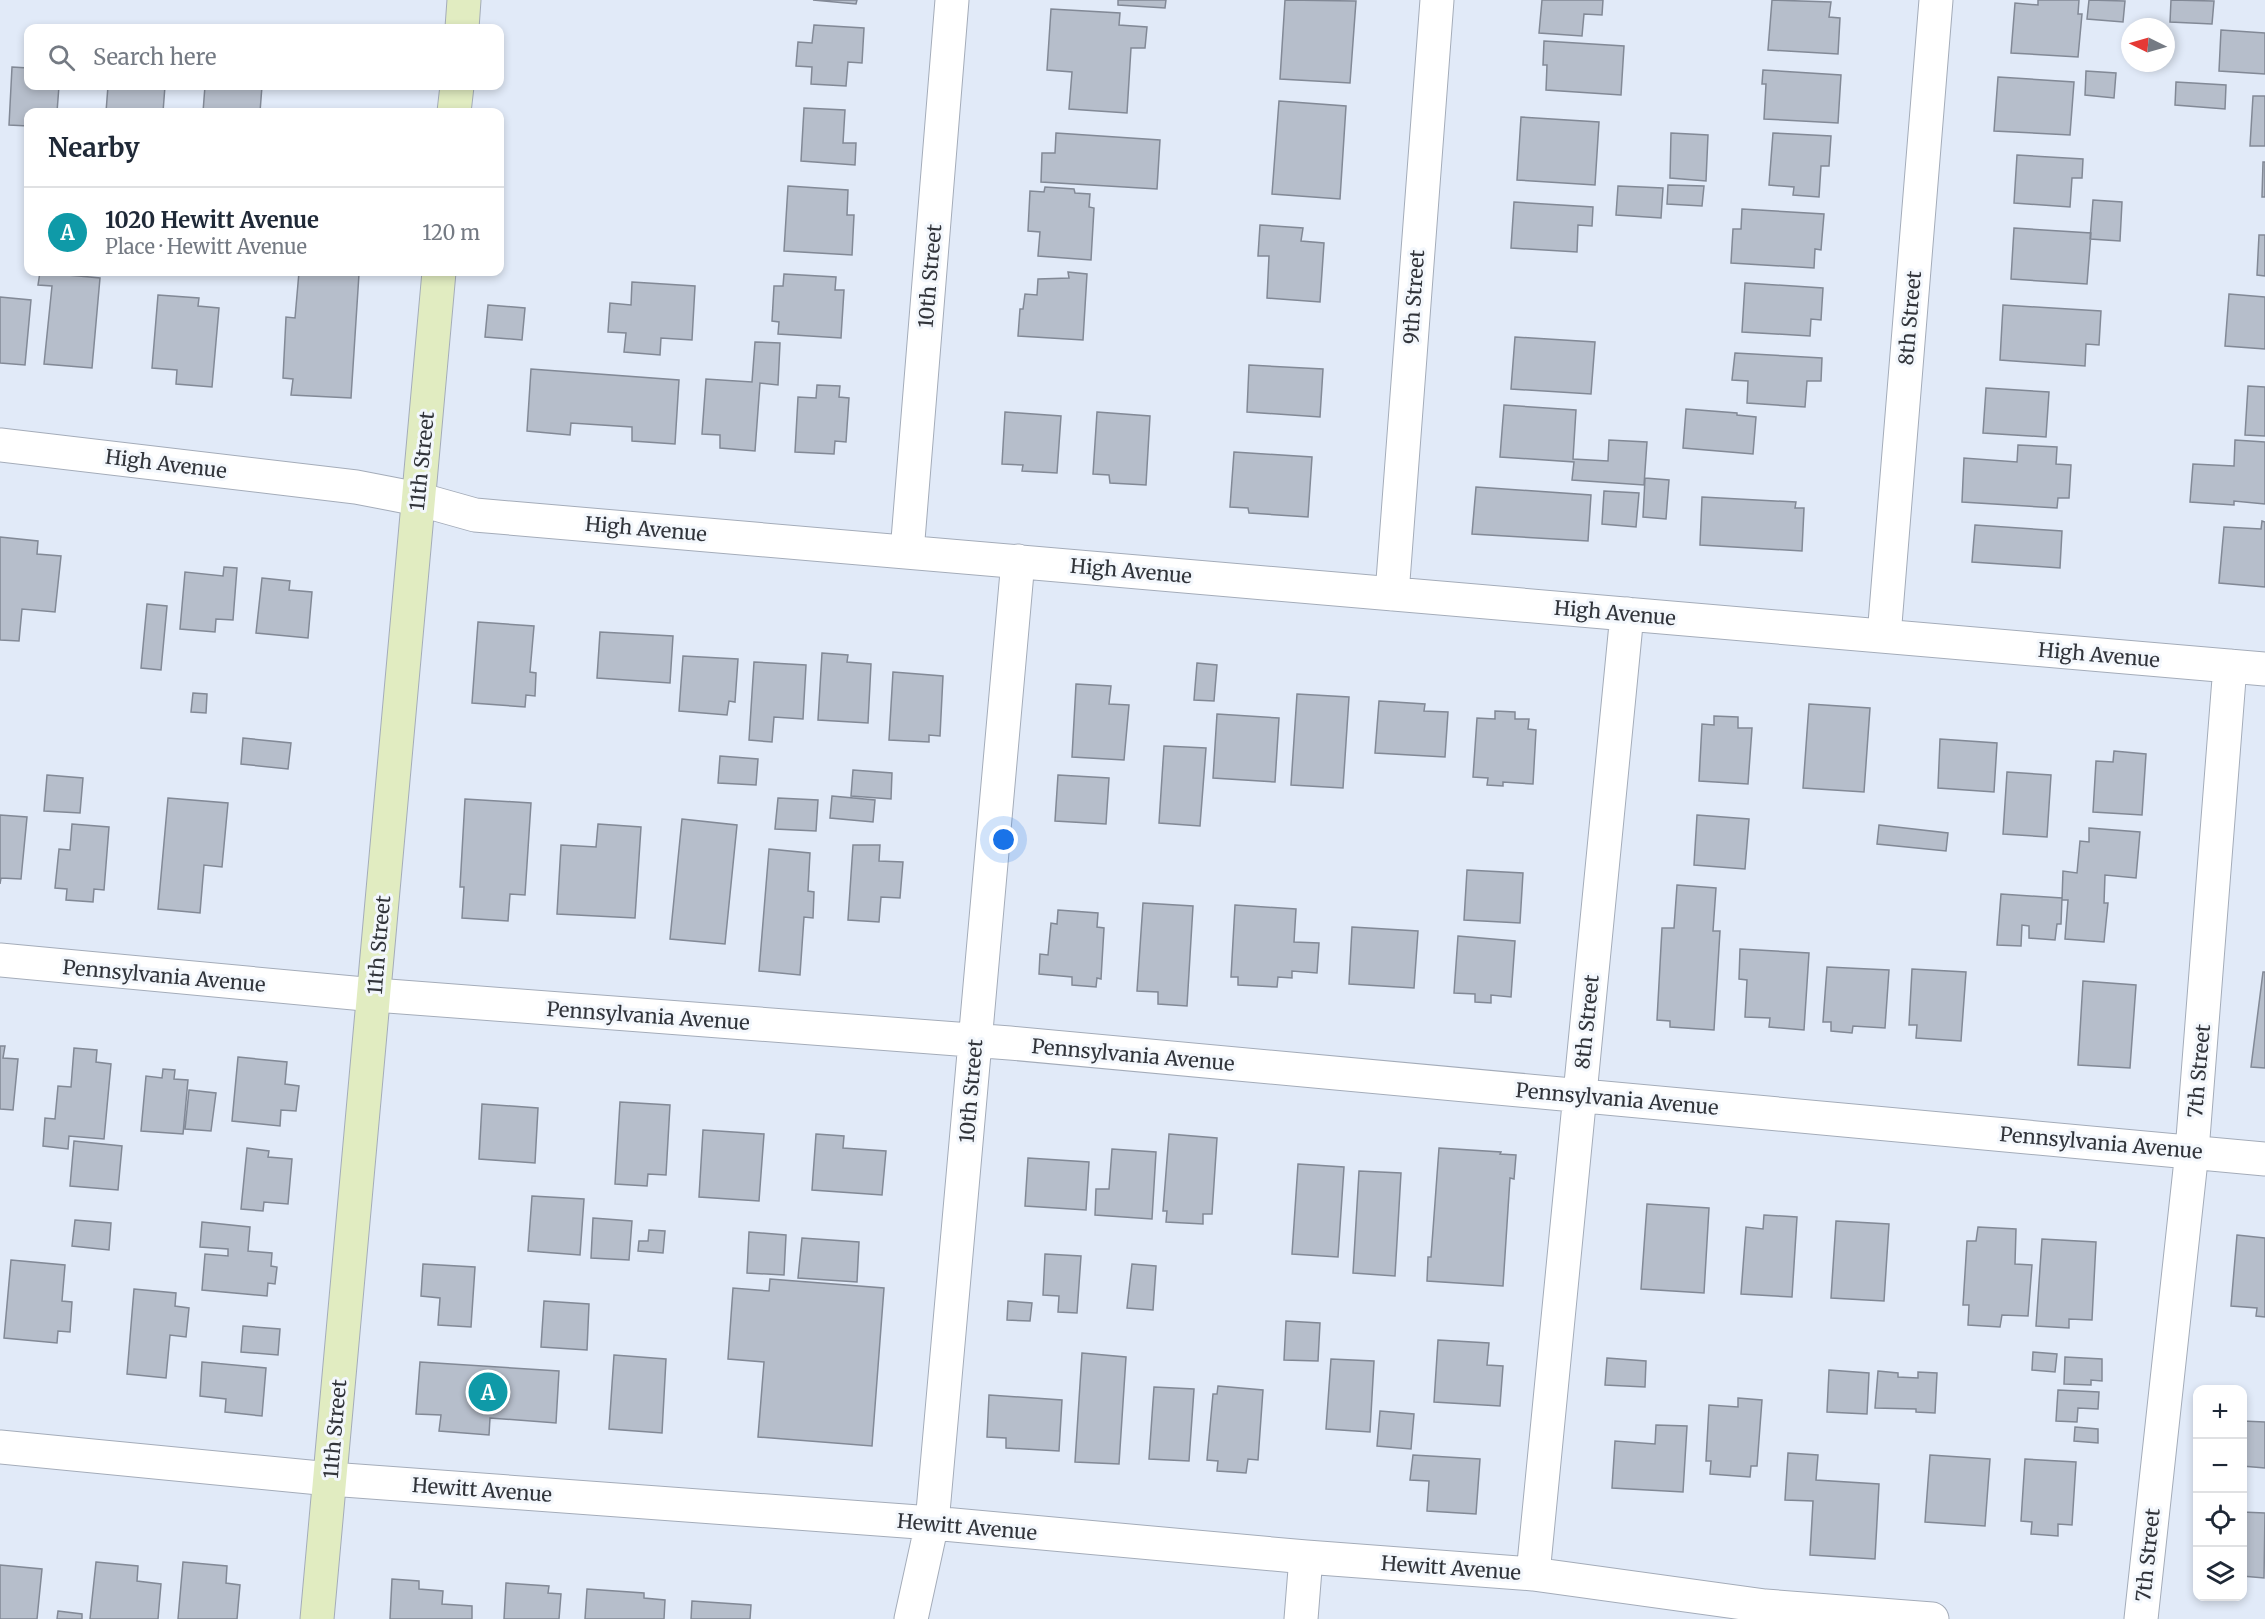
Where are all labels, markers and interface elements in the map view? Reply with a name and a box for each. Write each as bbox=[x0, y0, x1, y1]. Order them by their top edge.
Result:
north arrow bbox=[2121, 18, 2175, 72]
search box bbox=[24, 24, 504, 90]
icon: search bbox=[45, 41, 78, 74]
text: Search here bbox=[93, 43, 216, 71]
text: Nearby bbox=[48, 131, 140, 164]
text: 1020 Hewitt Avenue bbox=[105, 206, 319, 234]
text: A bbox=[60, 220, 75, 245]
text: 120 m bbox=[422, 220, 480, 245]
street label: 10th Street bbox=[913, 223, 947, 329]
text: Place · Hewitt Avenue bbox=[105, 234, 307, 259]
street label: 9th Street bbox=[1398, 249, 1429, 345]
street label: 8th Street bbox=[1893, 269, 1926, 366]
street label: 11th Street bbox=[404, 410, 439, 512]
street label: High Avenue bbox=[104, 444, 228, 483]
street label: High Avenue bbox=[584, 511, 708, 546]
street label: High Avenue bbox=[1069, 553, 1193, 588]
street label: High Avenue bbox=[1553, 595, 1677, 630]
street label: High Avenue bbox=[2037, 637, 2161, 672]
your location bbox=[989, 825, 1018, 854]
street label: 11th Street bbox=[362, 894, 395, 996]
street label: Pennsylvania Avenue bbox=[62, 954, 267, 997]
street label: 8th Street bbox=[1569, 973, 1604, 1070]
street label: Pennsylvania Avenue bbox=[546, 996, 750, 1035]
street label: 7th Street bbox=[2182, 1023, 2215, 1119]
street label: Pennsylvania Avenue bbox=[1031, 1033, 1236, 1076]
street label: 10th Street bbox=[954, 1038, 988, 1144]
street label: Pennsylvania Avenue bbox=[1515, 1077, 1720, 1120]
street label: Pennsylvania Avenue bbox=[1999, 1121, 2204, 1164]
pin: A bbox=[468, 1370, 508, 1414]
street label: 11th Street bbox=[318, 1378, 351, 1480]
map controls bbox=[2193, 1385, 2247, 1601]
button: + bbox=[2193, 1385, 2247, 1439]
button: − bbox=[2193, 1439, 2247, 1493]
street label: Hewitt Avenue bbox=[411, 1472, 553, 1507]
button: locate bbox=[2193, 1493, 2247, 1547]
street label: 7th Street bbox=[2130, 1507, 2165, 1603]
street label: Hewitt Avenue bbox=[896, 1508, 1038, 1545]
button: layers bbox=[2193, 1547, 2247, 1601]
street label: Hewitt Avenue bbox=[1380, 1550, 1522, 1585]

